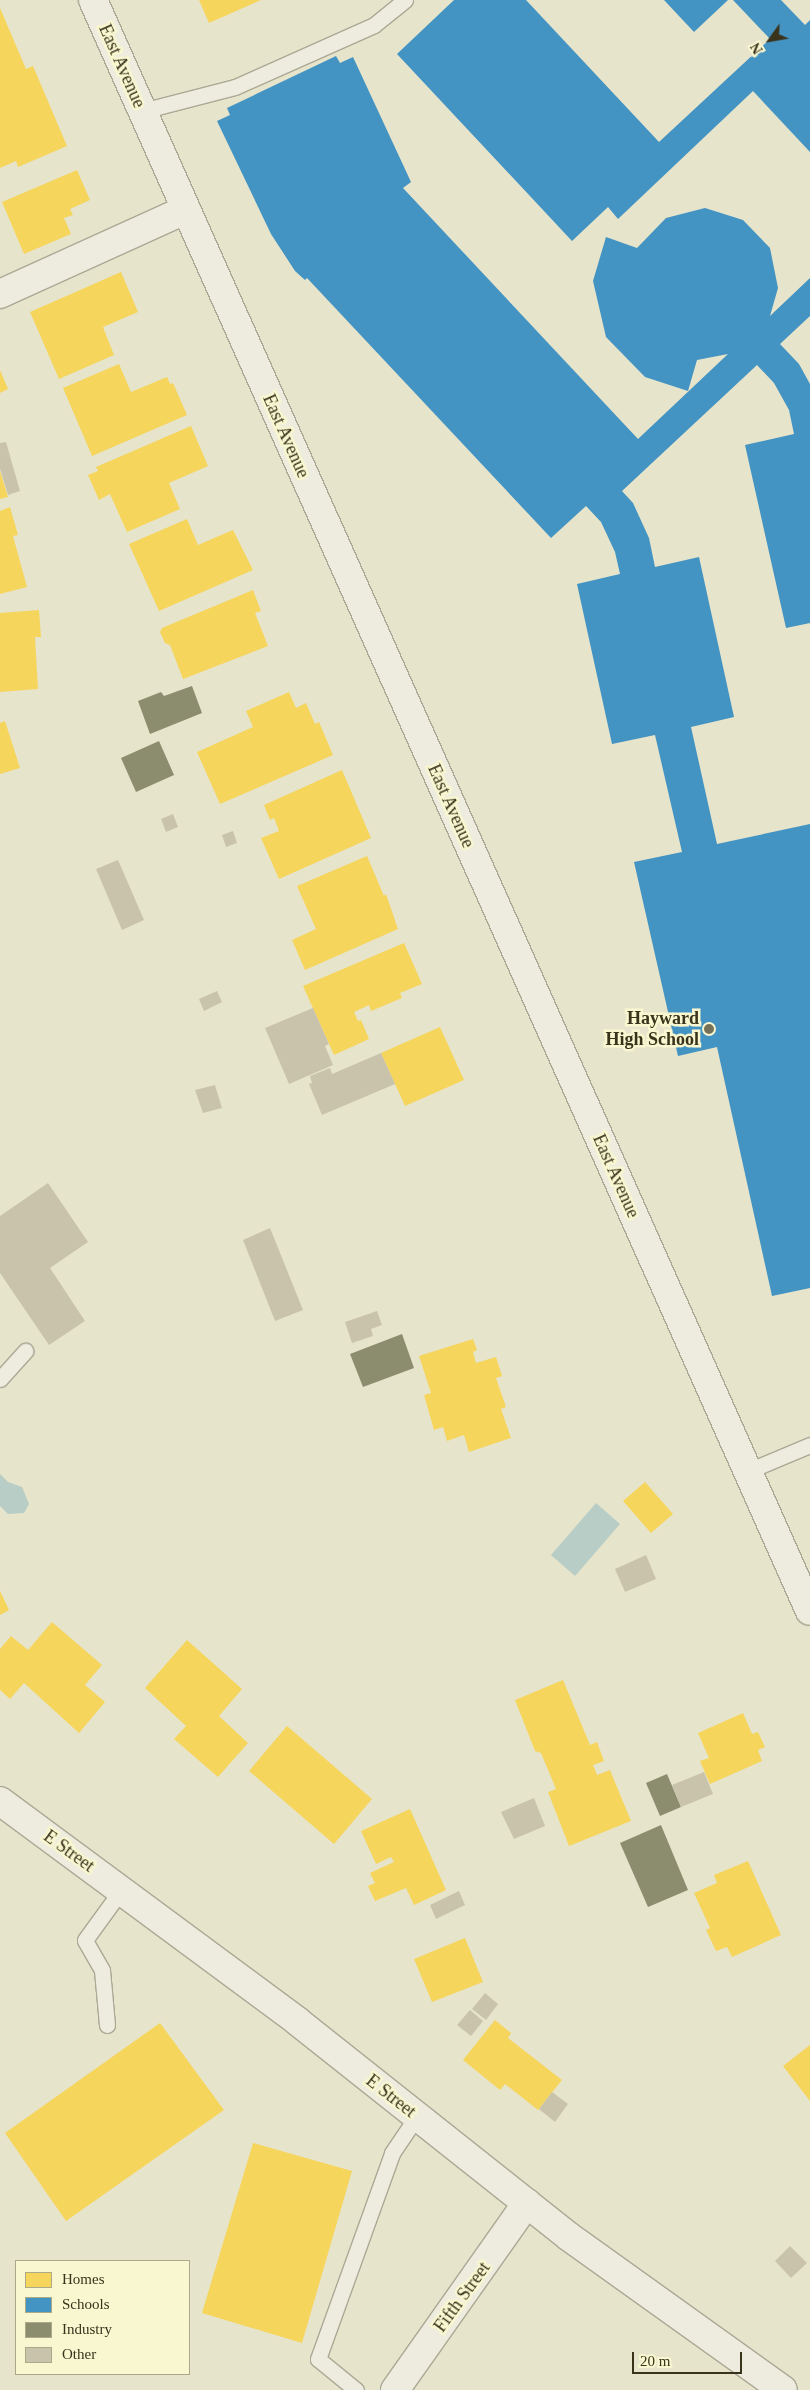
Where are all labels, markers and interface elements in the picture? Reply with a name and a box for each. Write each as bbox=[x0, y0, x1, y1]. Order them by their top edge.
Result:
north arrow bbox=[745, 15, 795, 65]
street label: East Avenue bbox=[94, 20, 150, 112]
text: N bbox=[748, 40, 766, 56]
street label: East Avenue bbox=[258, 390, 314, 482]
street label: East Avenue bbox=[423, 760, 479, 852]
place label: Hayward High School bbox=[605, 1008, 699, 1050]
marker: Hayward High School bbox=[703, 1023, 715, 1035]
street label: East Avenue bbox=[588, 1130, 644, 1222]
street label: E Street bbox=[39, 1825, 99, 1877]
street label: E Street bbox=[362, 2070, 420, 2122]
street label: Fifth Street bbox=[429, 2258, 495, 2336]
legend bbox=[15, 2260, 190, 2375]
text: Homes bbox=[62, 2271, 105, 2287]
text: Schools bbox=[62, 2296, 110, 2312]
text: Industry bbox=[62, 2321, 112, 2337]
scale bar bbox=[635, 2342, 745, 2374]
text: Other bbox=[62, 2346, 96, 2362]
text: 20 m bbox=[640, 2353, 670, 2369]

